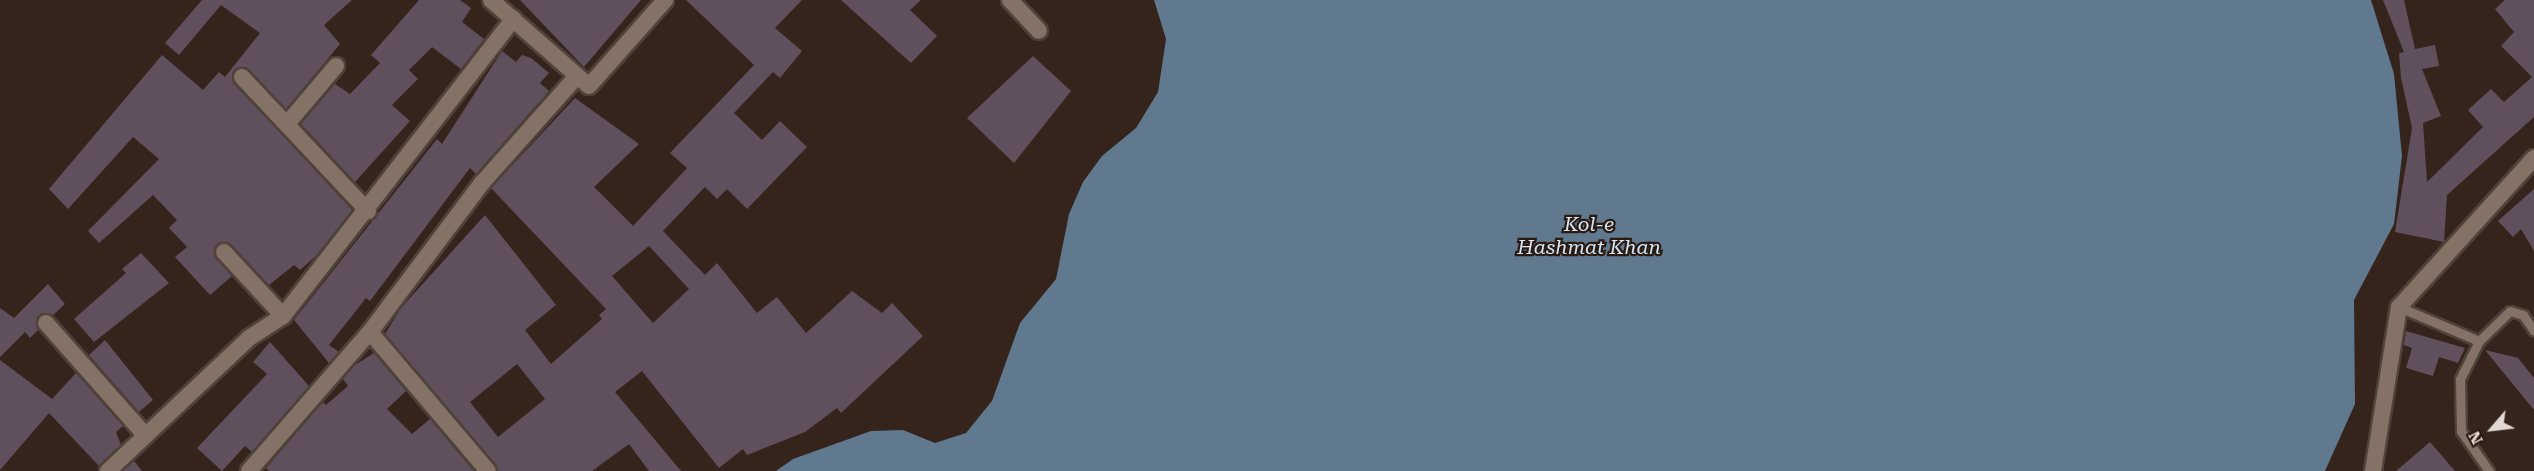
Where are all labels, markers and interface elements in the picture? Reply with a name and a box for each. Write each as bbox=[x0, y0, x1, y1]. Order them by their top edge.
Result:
water label: Kol-e Hashmat Khan bbox=[1517, 212, 1661, 259]
north arrow bbox=[2462, 399, 2522, 459]
text: N bbox=[2464, 428, 2487, 448]

